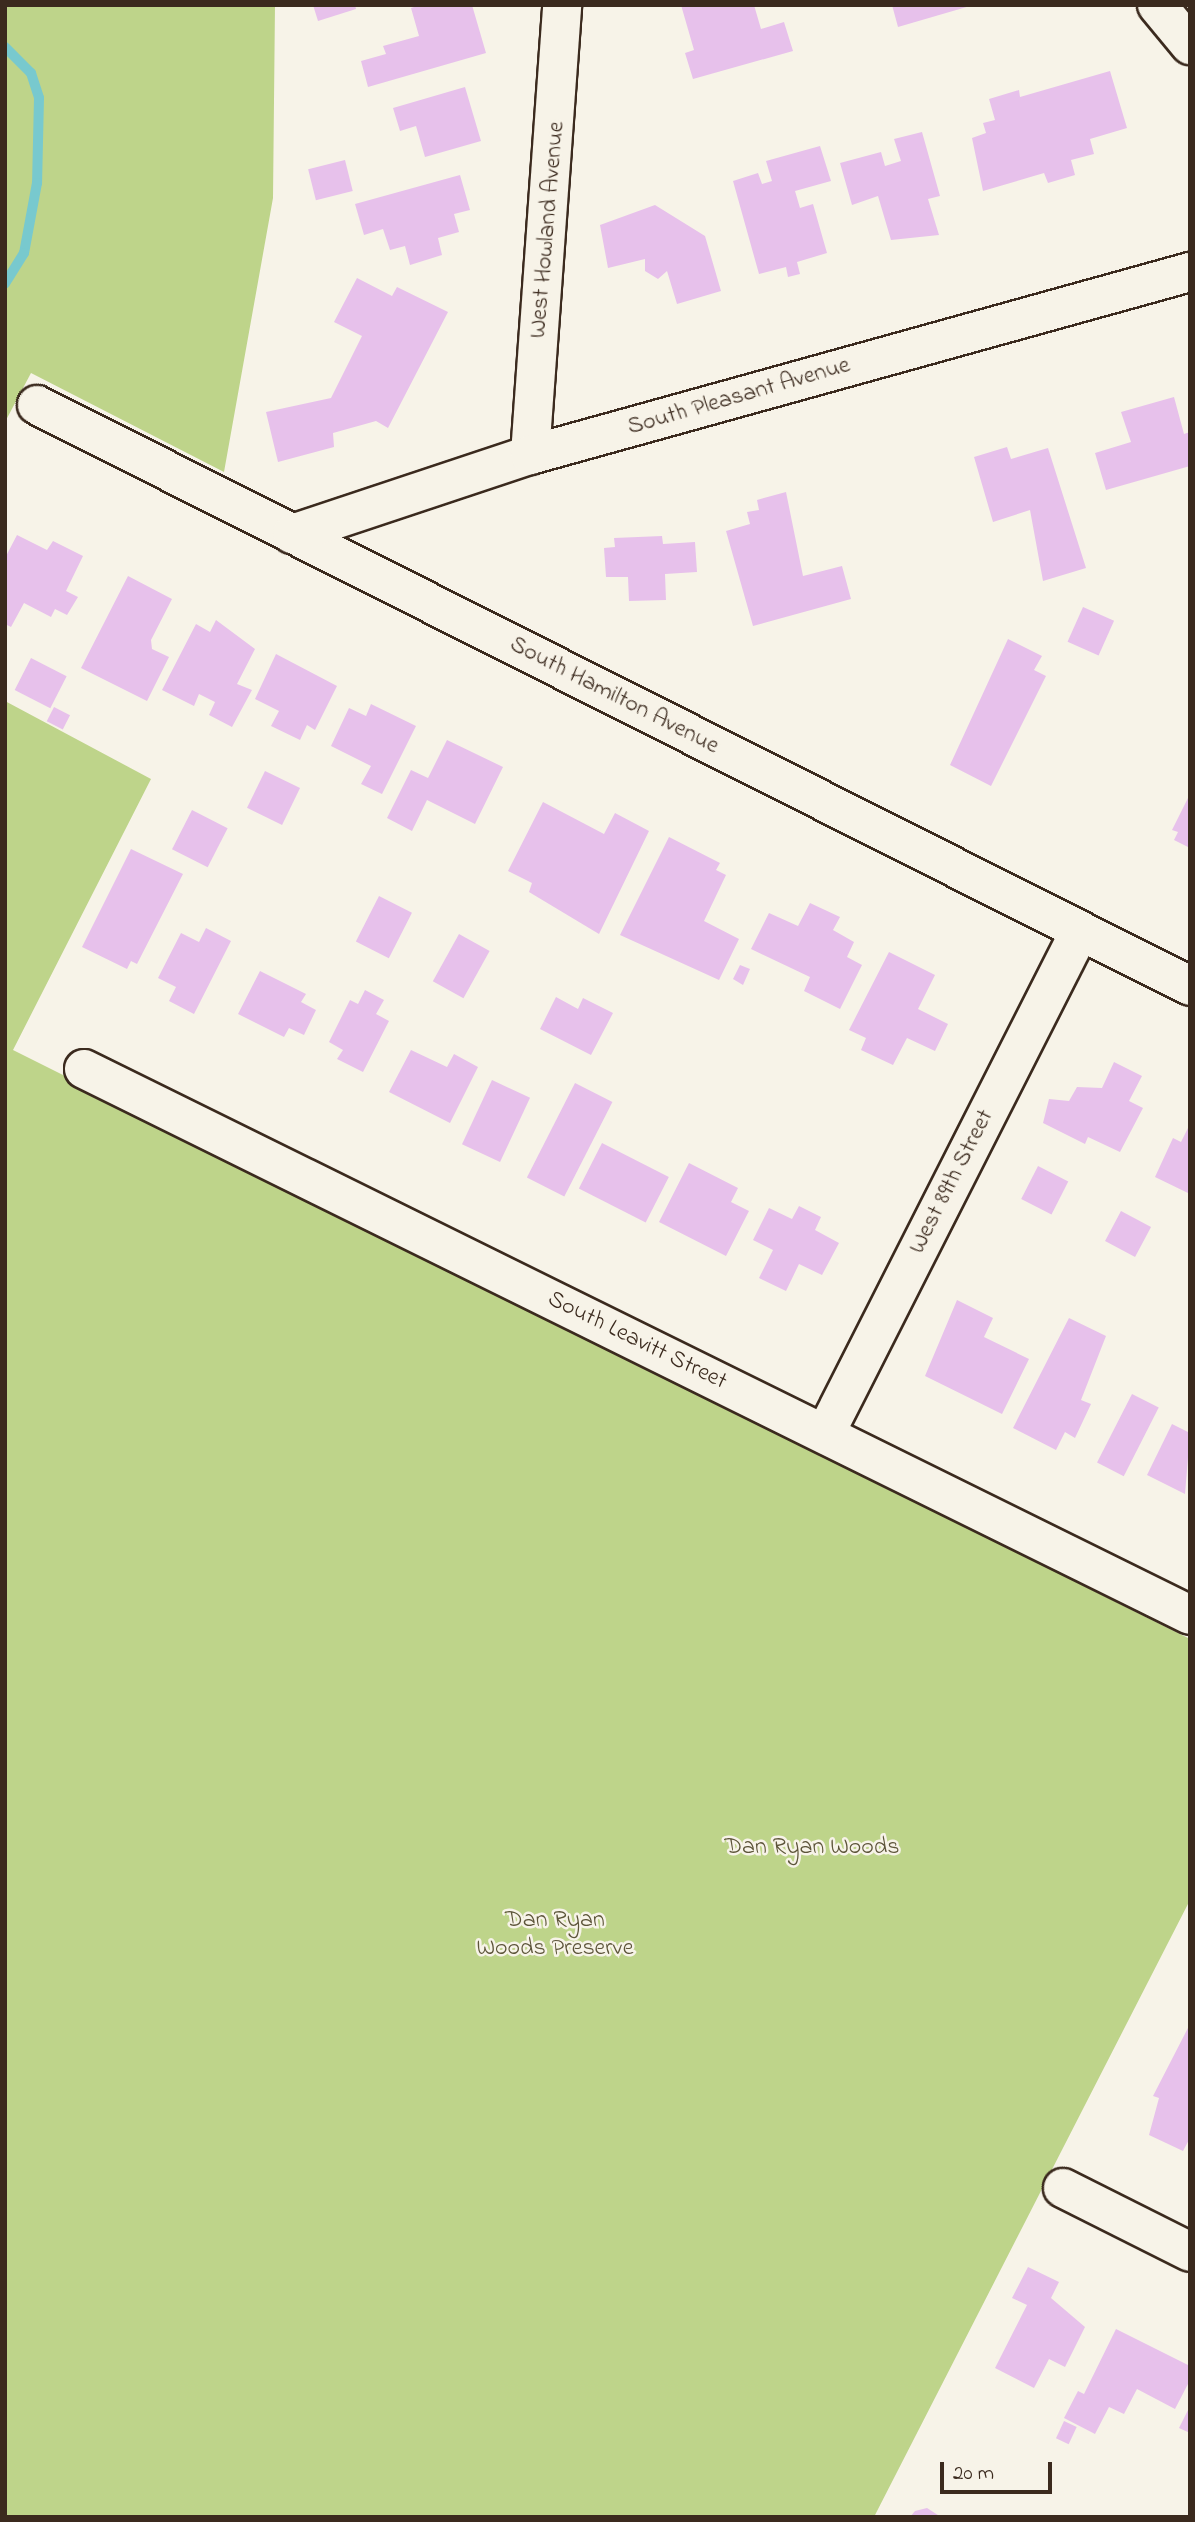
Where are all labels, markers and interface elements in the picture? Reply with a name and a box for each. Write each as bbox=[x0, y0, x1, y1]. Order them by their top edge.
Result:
street label: West Howland Avenue bbox=[524, 120, 572, 340]
street label: South Pleasant Avenue bbox=[624, 351, 854, 443]
street label: South Hamilton Avenue bbox=[505, 631, 723, 761]
street label: West 89th Street bbox=[903, 1105, 1001, 1259]
street label: South Leavitt Street bbox=[543, 1285, 731, 1397]
park label: Dan Ryan Woods bbox=[724, 1834, 900, 1862]
park label: Dan Ryan Woods Preserve bbox=[476, 1907, 634, 1963]
scale bar bbox=[943, 2448, 1055, 2492]
text: 20 m bbox=[953, 2459, 994, 2489]

